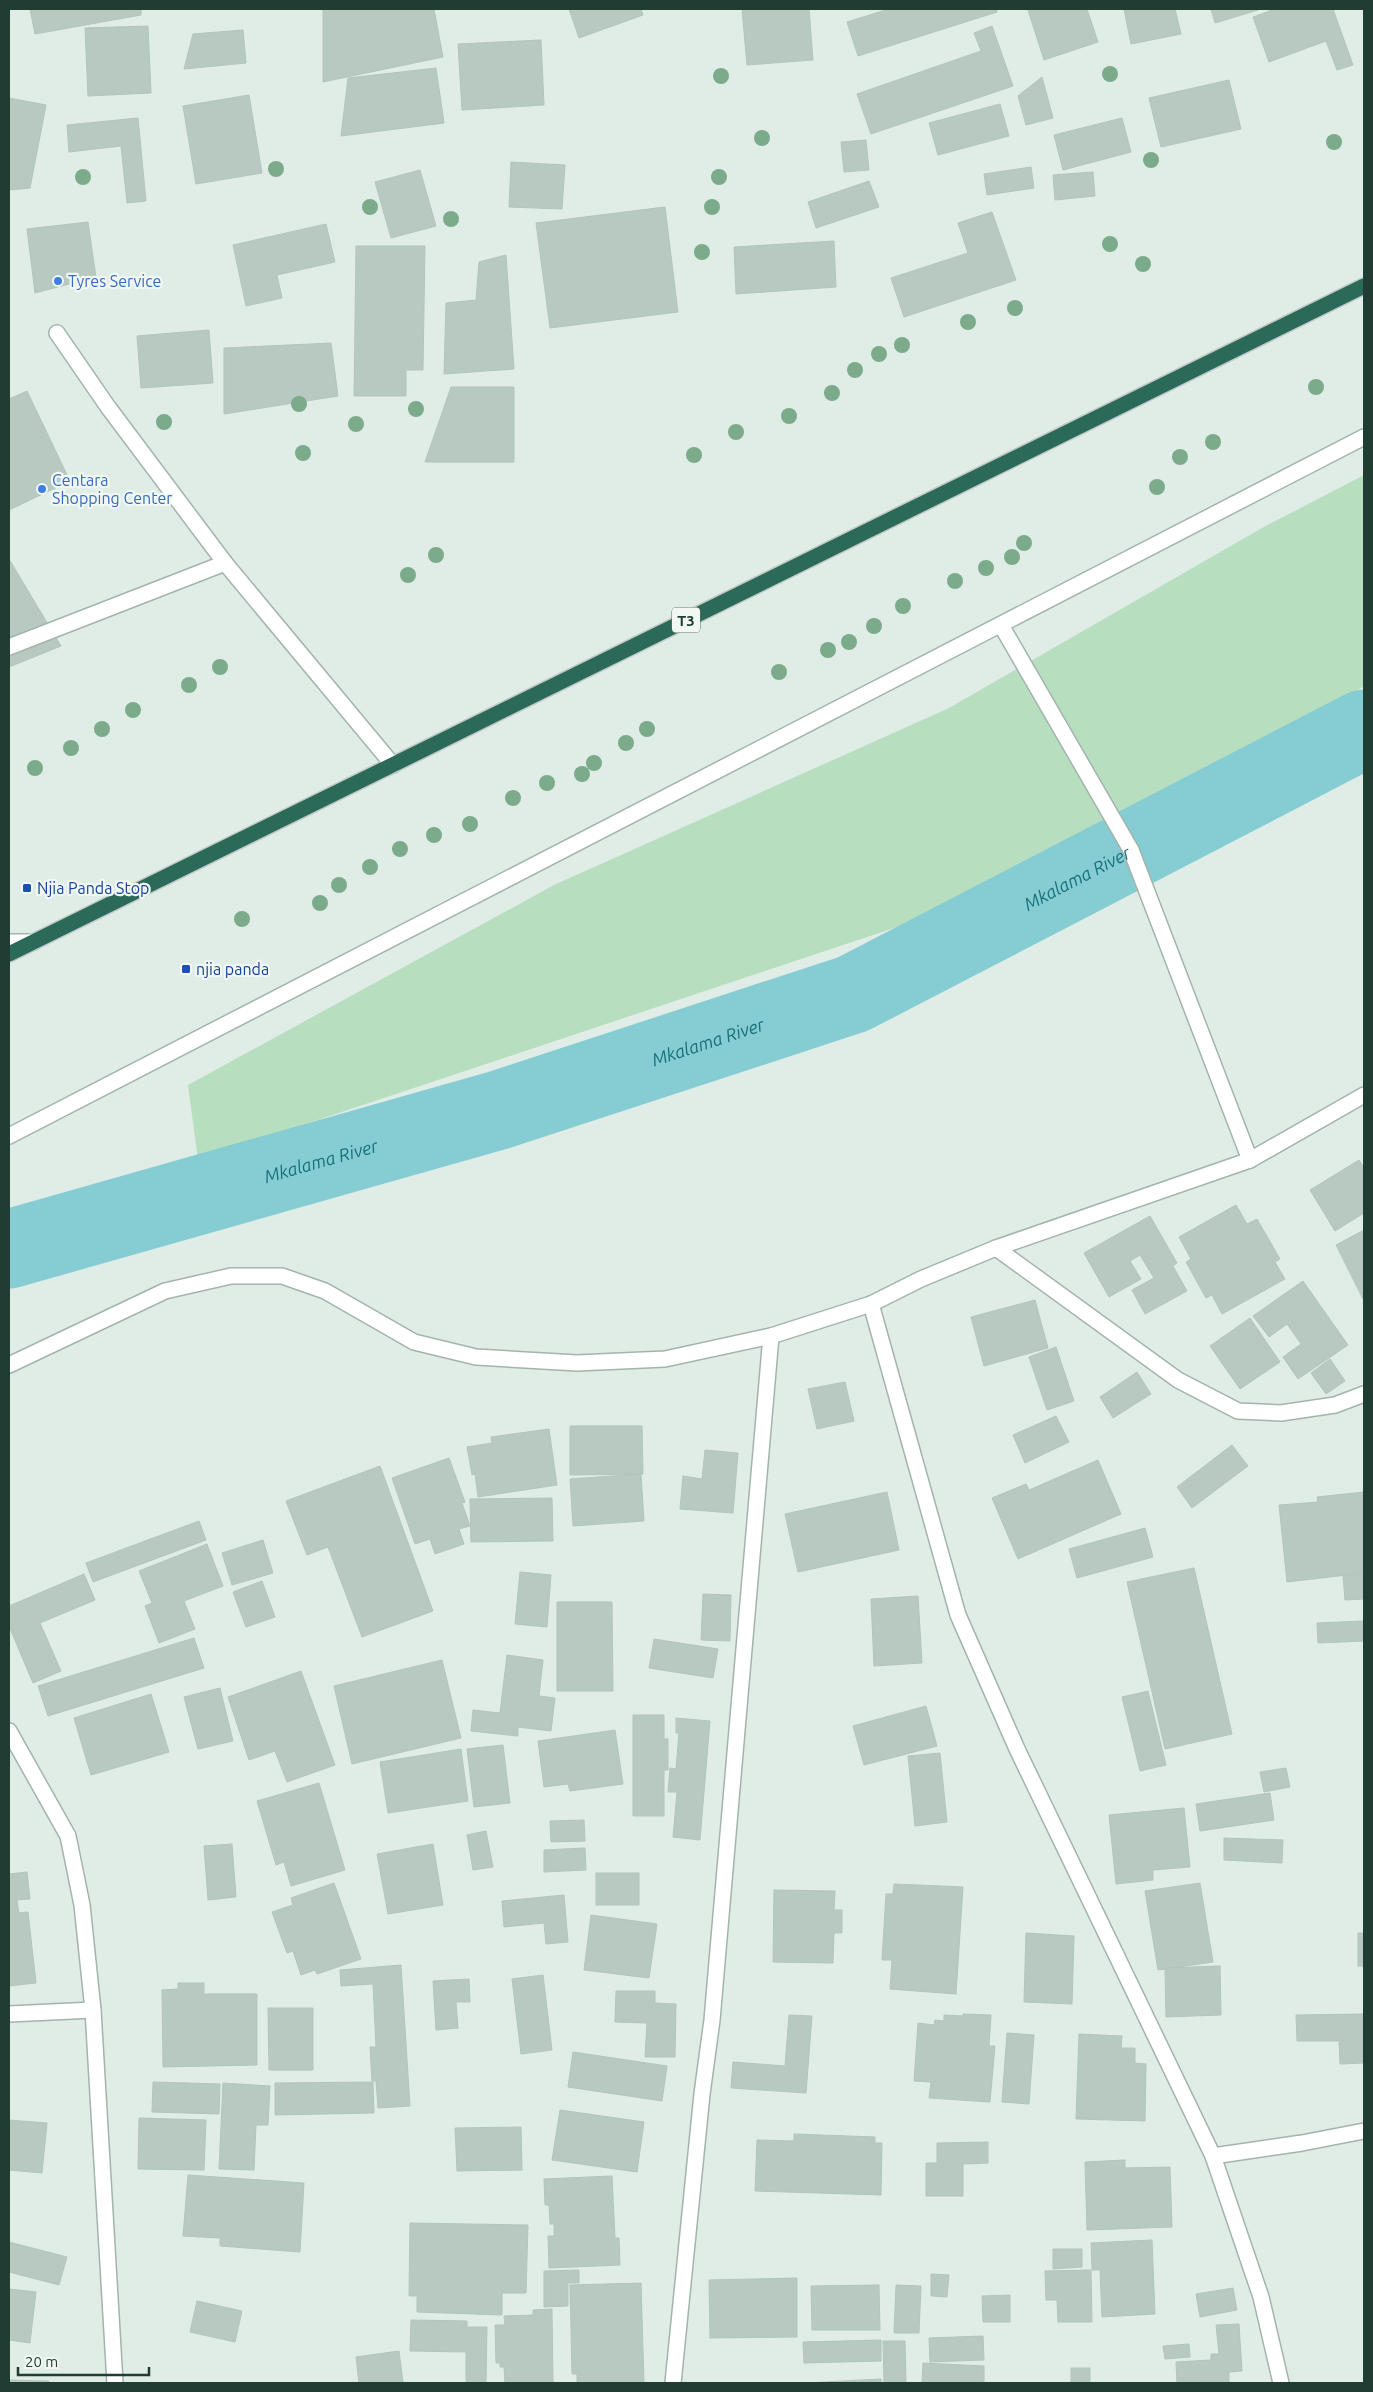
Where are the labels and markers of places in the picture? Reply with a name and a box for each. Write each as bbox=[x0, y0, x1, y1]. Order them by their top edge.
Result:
place label: Tyres Service bbox=[68, 272, 161, 290]
marker: Tyres Service bbox=[52, 275, 64, 287]
place label: Centara Shopping Center bbox=[52, 471, 172, 507]
marker: Centara Shopping Center bbox=[36, 483, 48, 495]
place label: Njia Panda Stop bbox=[37, 879, 149, 897]
marker: Njia Panda Stop bbox=[21, 882, 33, 894]
place label: njia panda bbox=[196, 960, 269, 978]
marker: njia panda bbox=[180, 963, 192, 975]

